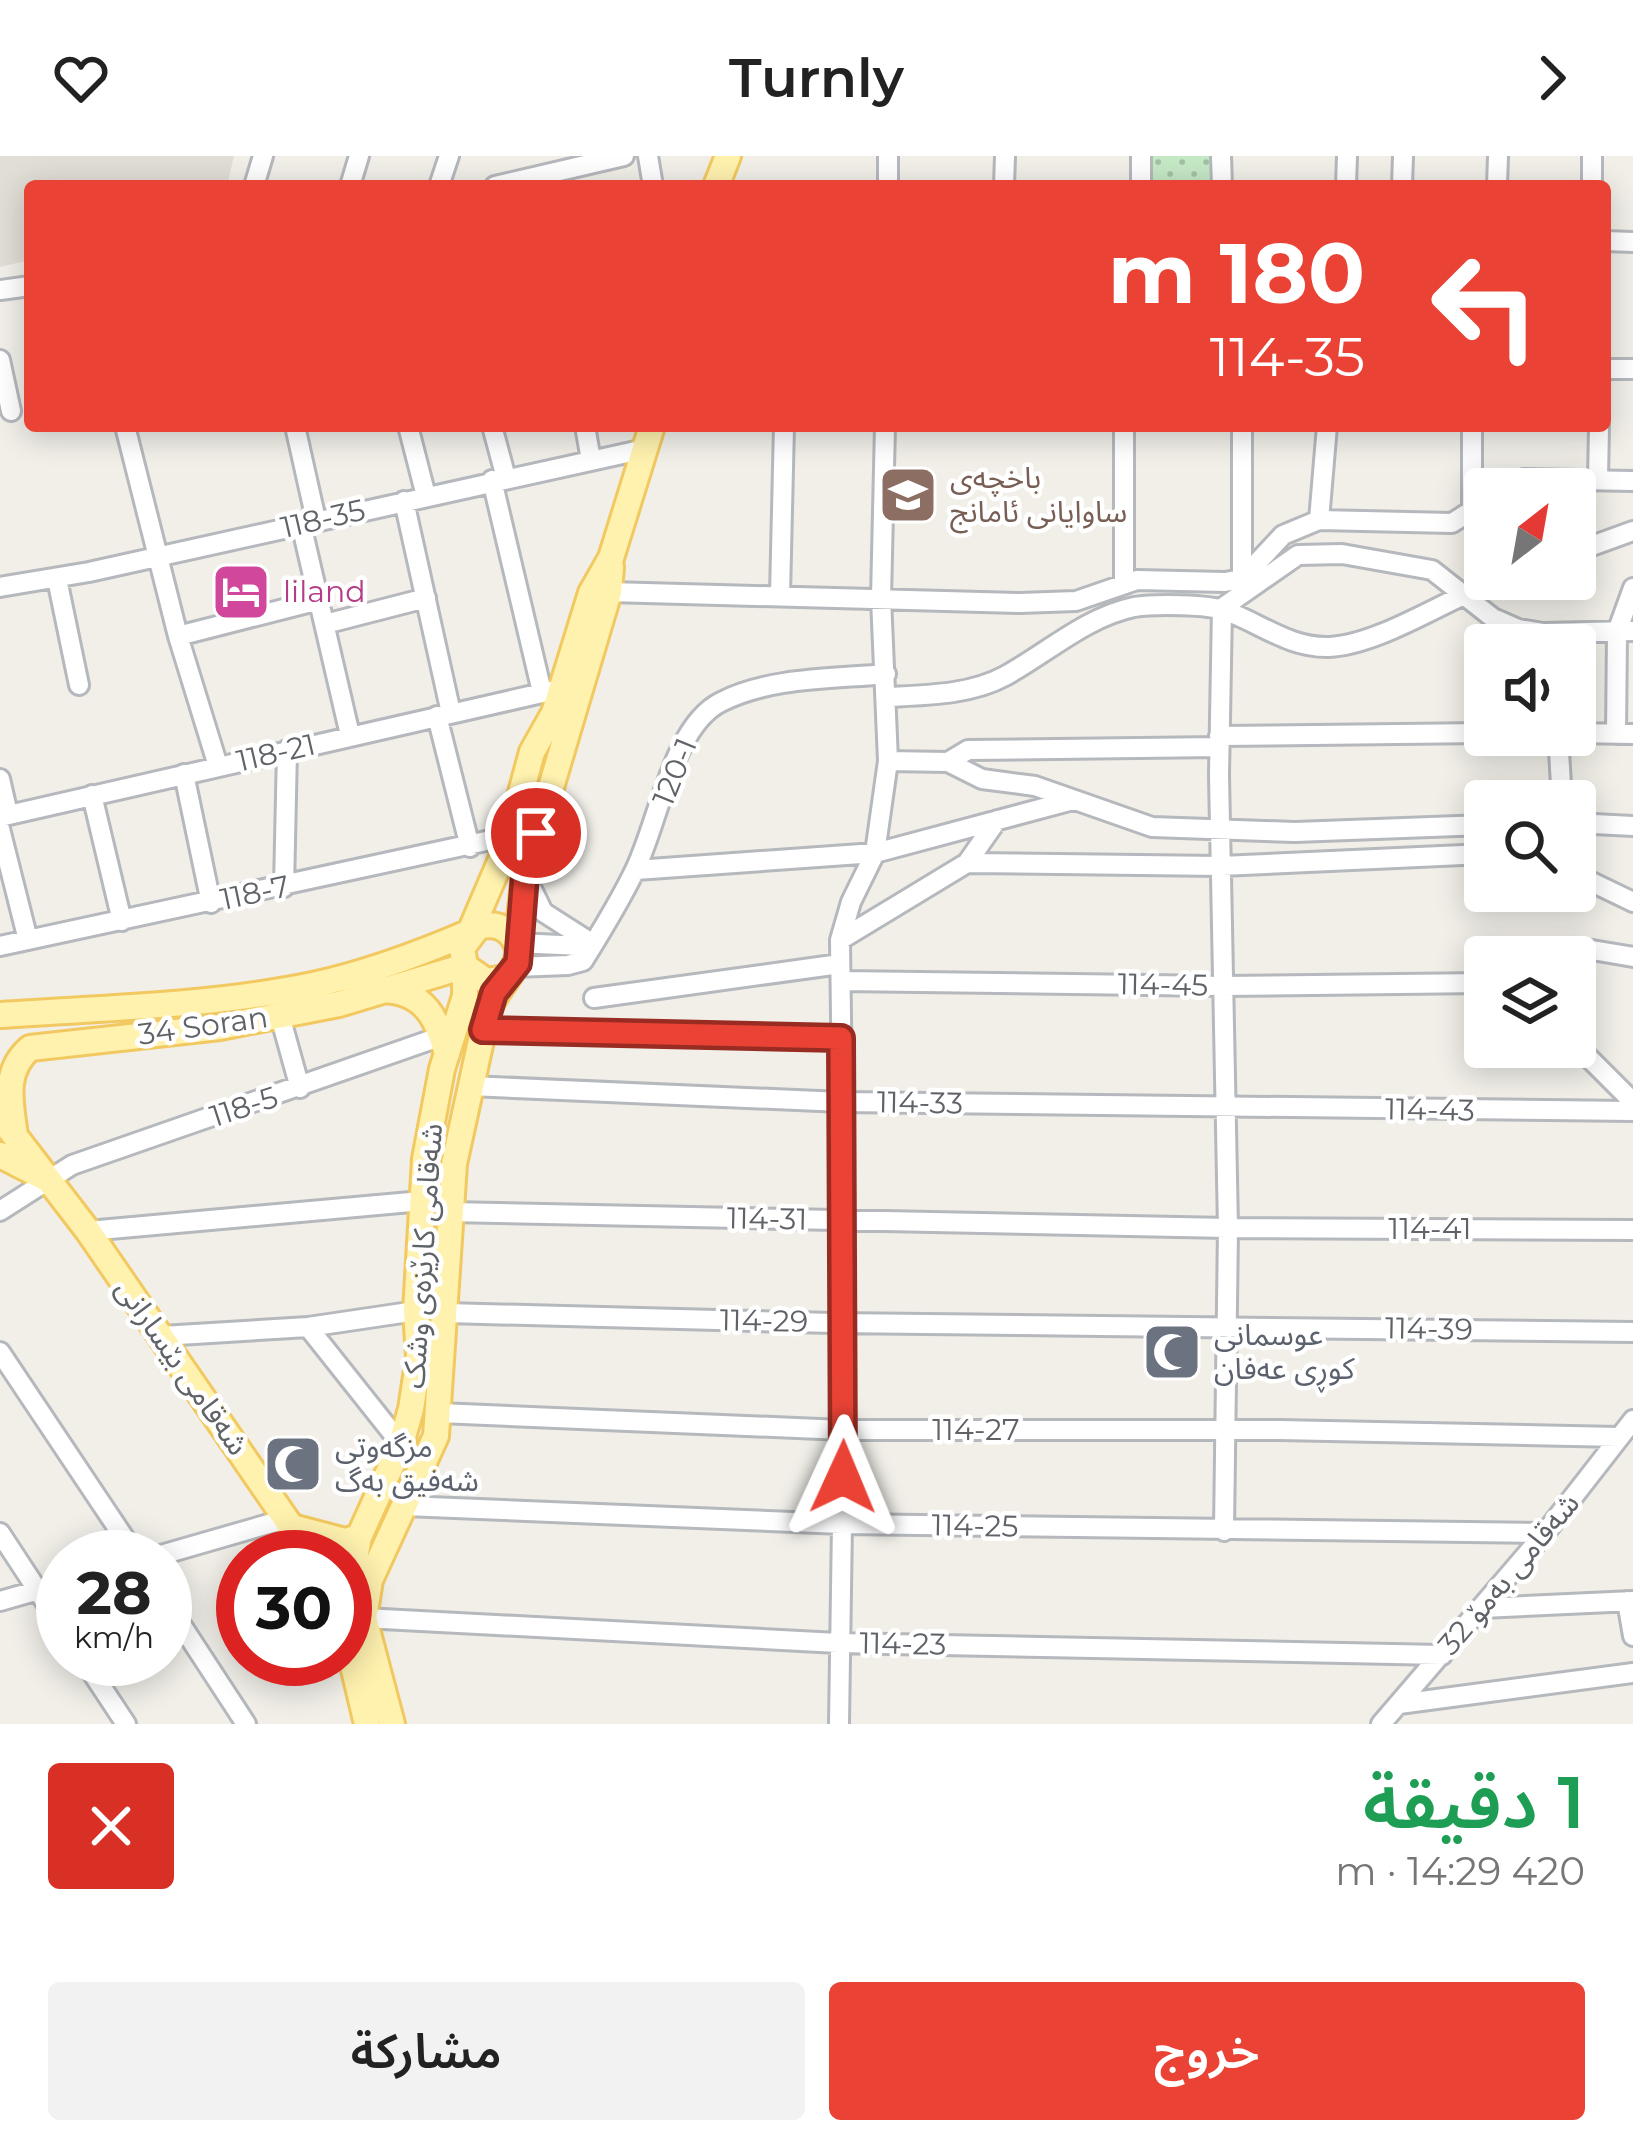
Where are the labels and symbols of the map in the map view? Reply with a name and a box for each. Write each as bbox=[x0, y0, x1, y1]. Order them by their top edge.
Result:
place label: باخچەی ساوایانی ئامانج bbox=[950, 459, 1127, 534]
school or university icon: باخچەی ساوایانی ئامانج bbox=[877, 464, 939, 526]
north arrow bbox=[1464, 468, 1596, 600]
street label: 118-35 bbox=[277, 491, 369, 546]
hotel icon: liland bbox=[210, 561, 272, 623]
place label: liland bbox=[283, 573, 366, 610]
street label: 118-21 bbox=[233, 726, 319, 780]
street label: 120-1 bbox=[644, 733, 705, 811]
pin bbox=[485, 782, 587, 884]
street label: 118-7 bbox=[217, 867, 293, 918]
street label: 114-45 bbox=[1118, 965, 1208, 1004]
street label: 34 Soran bbox=[136, 998, 270, 1053]
street label: 118-5 bbox=[205, 1078, 282, 1135]
street label: 114-33 bbox=[877, 1083, 963, 1122]
street label: 114-43 bbox=[1385, 1090, 1475, 1129]
street label: شەقامی کارێزەی وشک bbox=[395, 1122, 450, 1390]
street label: 114-31 bbox=[726, 1199, 808, 1238]
street label: 114-41 bbox=[1388, 1210, 1472, 1247]
street label: شەقامی بێسارانی bbox=[108, 1271, 257, 1462]
street label: 114-29 bbox=[720, 1301, 808, 1340]
street label: 114-39 bbox=[1385, 1309, 1473, 1348]
place label: عوسمانی کوڕی عەفان bbox=[1214, 1316, 1355, 1393]
mosque icon: عوسمانی کوڕی عەفان bbox=[1141, 1321, 1203, 1383]
street label: 114-27 bbox=[932, 1411, 1020, 1448]
position arrow bbox=[780, 1414, 906, 1540]
place label: مزگەوتی شەفیق بەگ bbox=[335, 1428, 479, 1499]
mosque icon: مزگەوتی شەفیق بەگ bbox=[262, 1433, 324, 1495]
street label: شەقامی بەمۆ 32 bbox=[1430, 1485, 1587, 1662]
street label: 114-25 bbox=[931, 1506, 1019, 1545]
speed limit sign: 30 bbox=[216, 1530, 372, 1686]
street label: 114-23 bbox=[859, 1624, 947, 1663]

